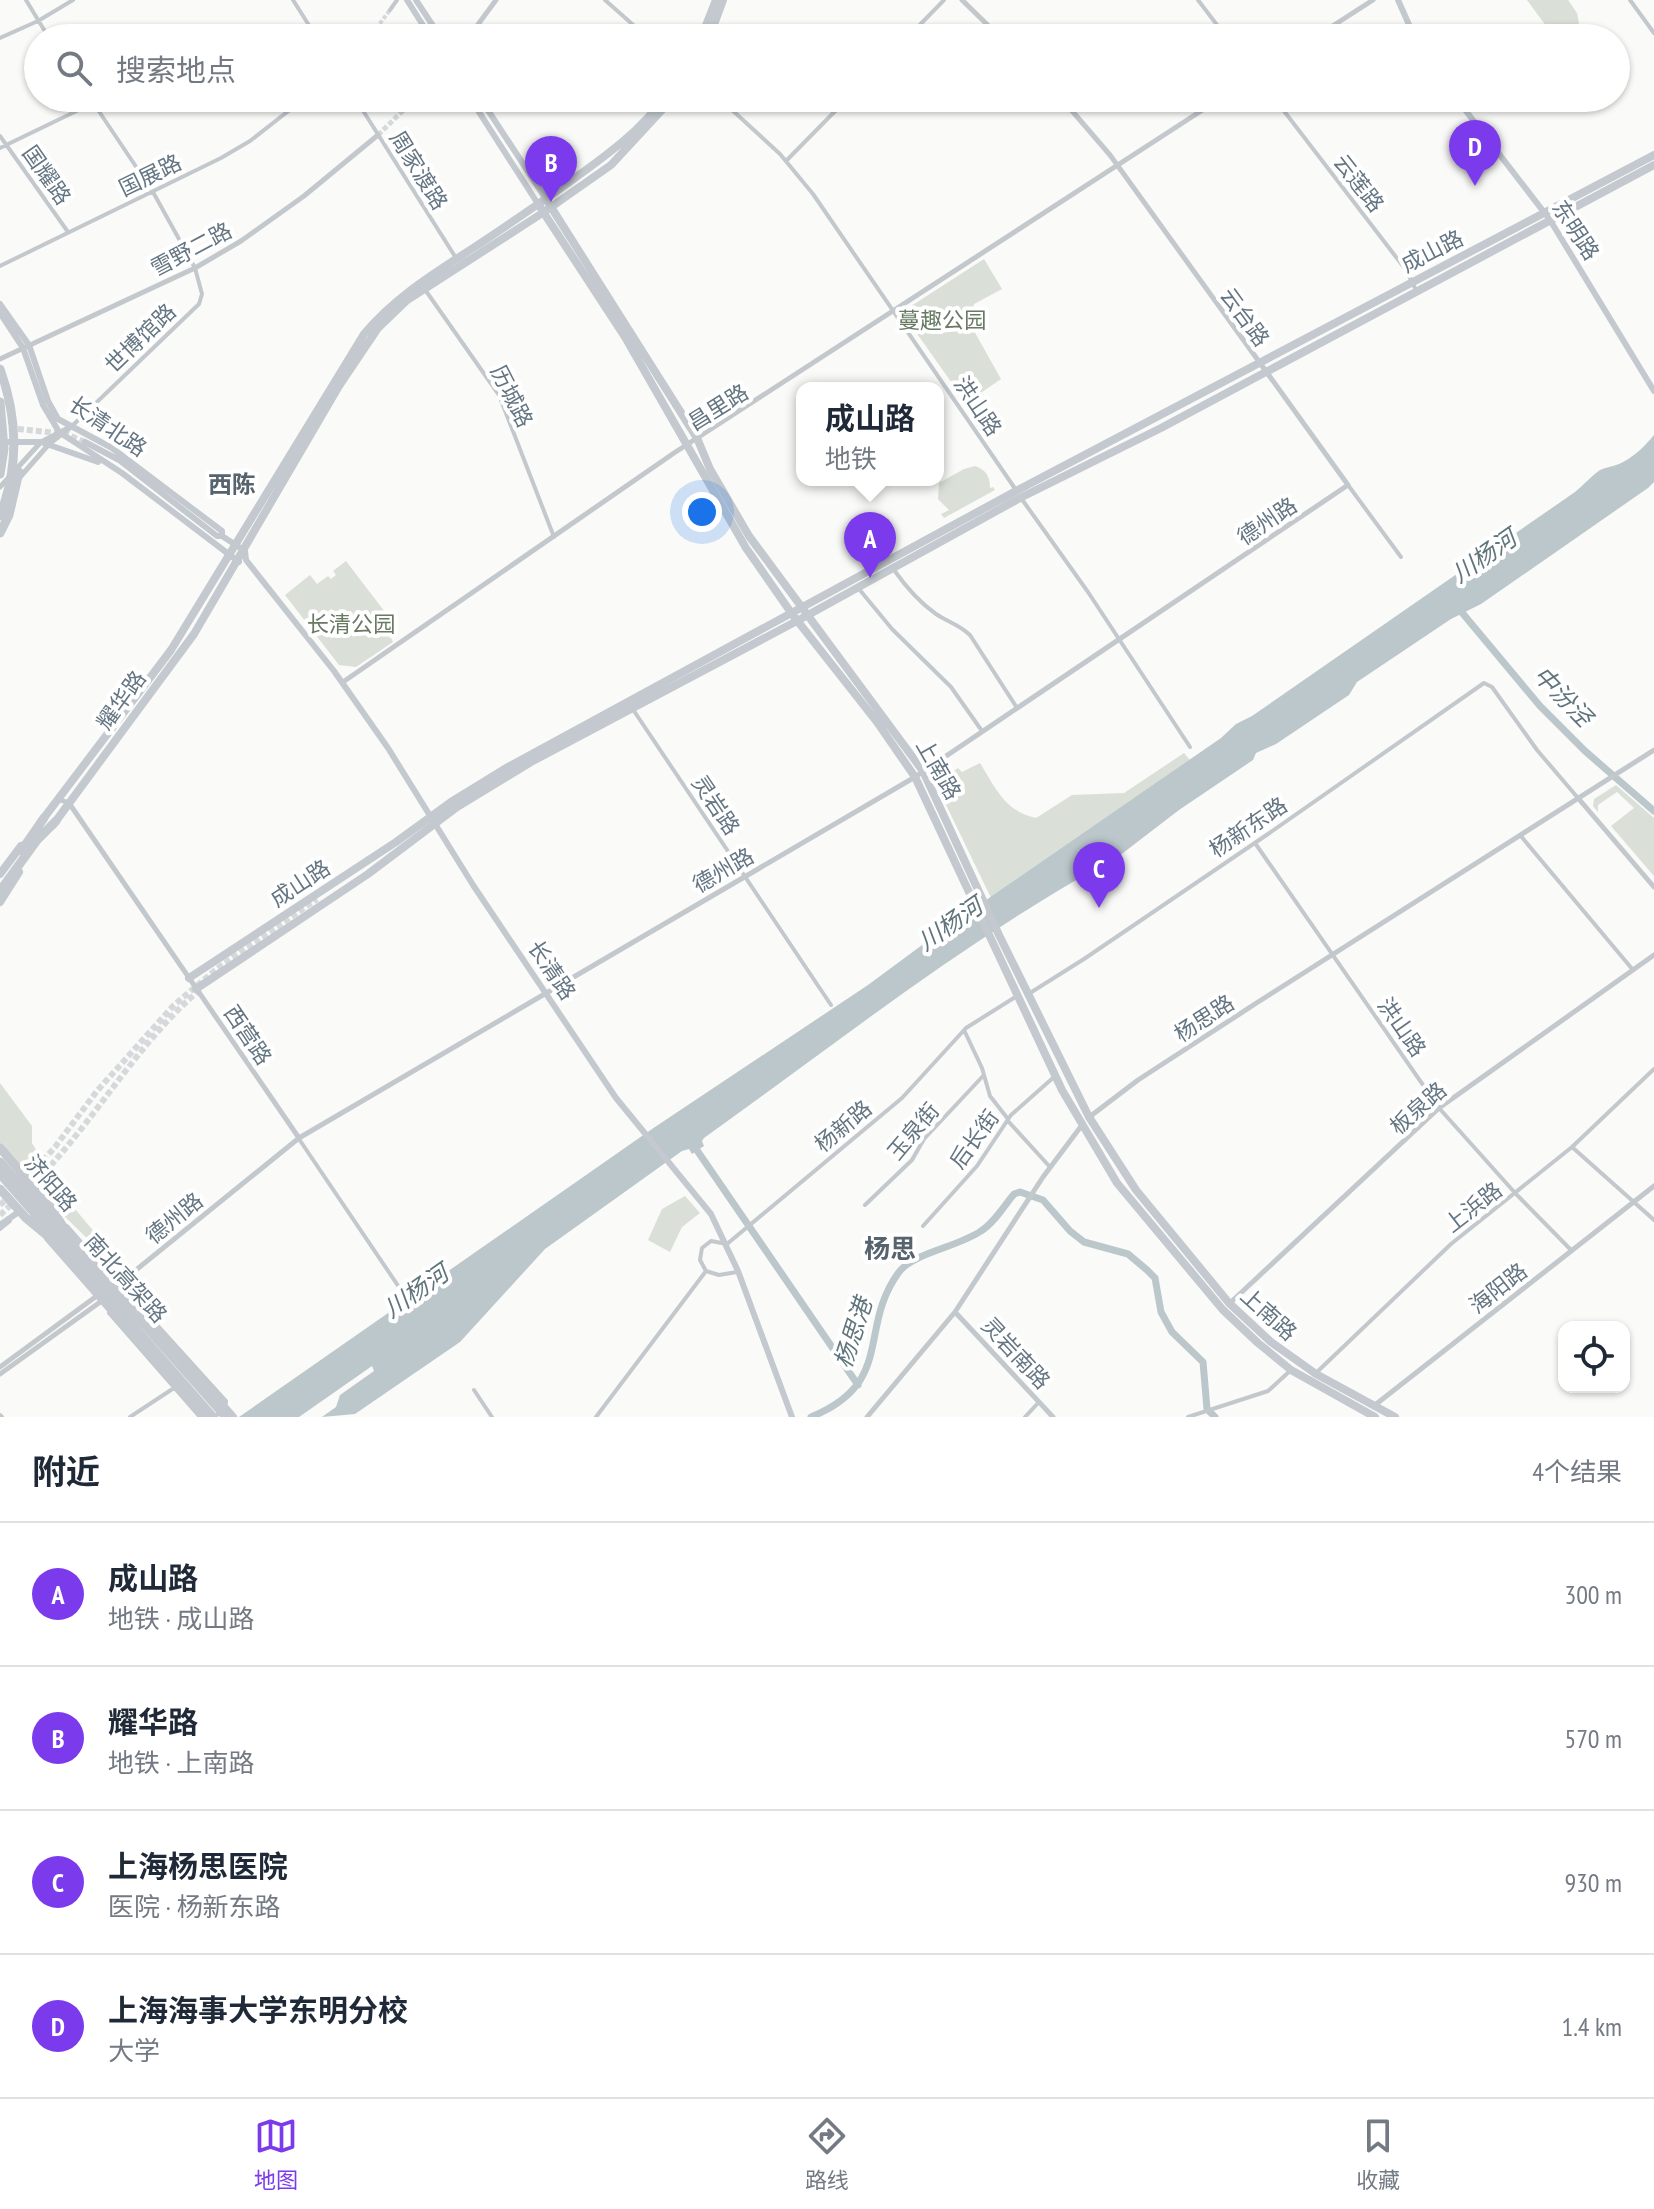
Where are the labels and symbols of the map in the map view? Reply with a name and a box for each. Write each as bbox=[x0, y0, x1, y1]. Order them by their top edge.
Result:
pin: D bbox=[1449, 120, 1501, 186]
street label: 周家渡路 bbox=[384, 125, 454, 215]
pin: B bbox=[525, 136, 577, 202]
street label: 国耀路 bbox=[17, 140, 77, 210]
street label: 国展路 bbox=[114, 148, 186, 202]
street label: 云莲路 bbox=[1328, 148, 1390, 218]
street label: 东明路 bbox=[1546, 195, 1606, 265]
street label: 雪野二路 bbox=[146, 216, 236, 282]
street label: 成山路 bbox=[1396, 224, 1468, 278]
street label: 云台路 bbox=[1214, 282, 1276, 352]
street label: 世博馆路 bbox=[99, 297, 181, 379]
park label: 蔓趣公园 bbox=[898, 306, 986, 334]
street label: 历城路 bbox=[485, 360, 539, 432]
street label: 洪山路 bbox=[948, 371, 1008, 441]
street label: 昌里路 bbox=[683, 378, 753, 436]
street label: 长清北路 bbox=[64, 390, 152, 462]
district label: 西陈 bbox=[208, 469, 256, 500]
street label: 德州路 bbox=[1232, 491, 1302, 551]
your location bbox=[682, 492, 722, 532]
pin: A bbox=[844, 512, 896, 578]
water label: 川杨河 bbox=[1446, 520, 1526, 589]
park label: 长清公园 bbox=[307, 610, 395, 638]
water label: 中汾泾 bbox=[1527, 659, 1601, 734]
street label: 耀华路 bbox=[90, 665, 152, 735]
street label: 上南路 bbox=[910, 733, 968, 805]
street label: 灵岩路 bbox=[686, 770, 746, 840]
street label: 杨新东路 bbox=[1204, 791, 1292, 863]
street label: 德州路 bbox=[687, 841, 759, 899]
pin: C bbox=[1073, 842, 1125, 908]
street label: 成山路 bbox=[265, 853, 335, 913]
water label: 川杨河 bbox=[912, 888, 992, 957]
street label: 长清路 bbox=[522, 935, 582, 1005]
street label: 杨思路 bbox=[1169, 988, 1239, 1048]
street label: 洪山路 bbox=[1372, 992, 1432, 1062]
street label: 西营路 bbox=[218, 1000, 278, 1070]
street label: 板泉路 bbox=[1384, 1076, 1452, 1140]
street label: 杨新路 bbox=[809, 1094, 877, 1158]
street label: 玉泉街 bbox=[881, 1097, 945, 1165]
street label: 后长街 bbox=[943, 1104, 1005, 1174]
street label: 济阳路 bbox=[19, 1149, 83, 1217]
street label: 上浜路 bbox=[1438, 1176, 1508, 1238]
street label: 德州路 bbox=[140, 1186, 208, 1250]
street label: 南北高架路 bbox=[79, 1228, 173, 1328]
district label: 杨思 bbox=[864, 1232, 916, 1265]
water label: 川杨河 bbox=[378, 1255, 458, 1324]
street label: 海阳路 bbox=[1463, 1257, 1533, 1319]
street label: 上南路 bbox=[1235, 1282, 1303, 1346]
water label: 杨思港 bbox=[827, 1291, 880, 1372]
street label: 灵岩南路 bbox=[976, 1311, 1056, 1395]

